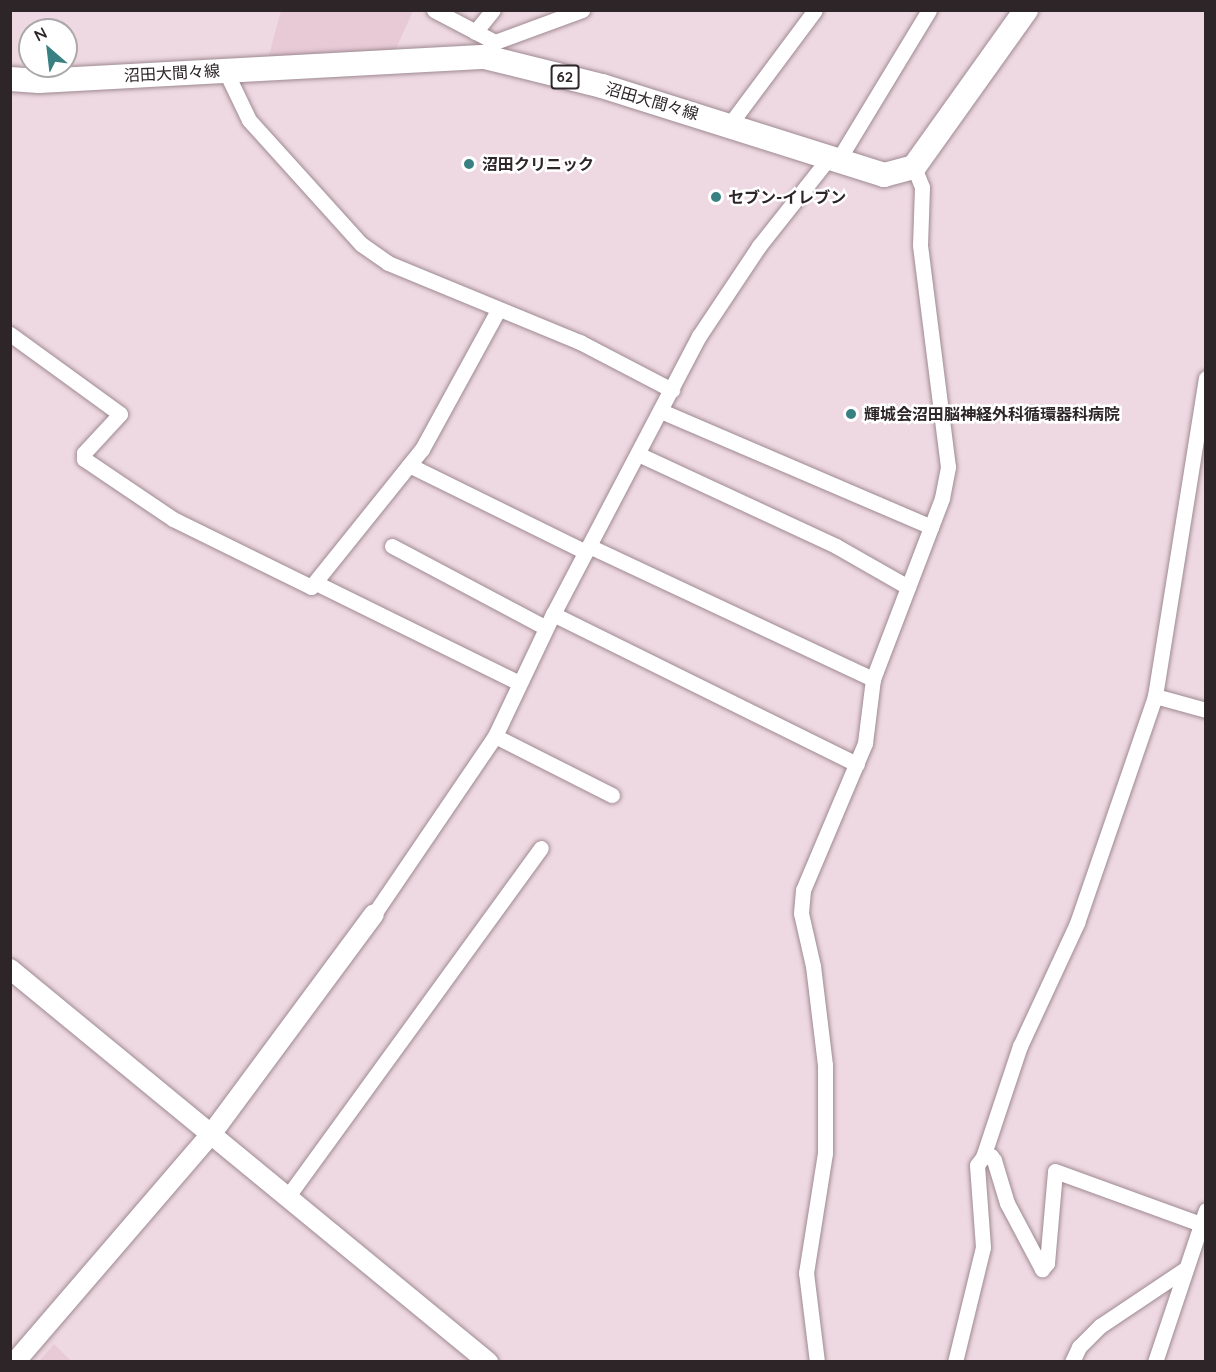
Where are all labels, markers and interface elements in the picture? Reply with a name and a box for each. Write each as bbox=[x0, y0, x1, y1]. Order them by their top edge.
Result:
north arrow bbox=[18, 18, 78, 78]
text: N bbox=[31, 22, 50, 45]
street label: 沼田大間々線 bbox=[124, 61, 220, 85]
road number: 62 bbox=[550, 65, 580, 89]
street label: 沼田大間々線 bbox=[603, 79, 701, 123]
place label: 沼田クリニック bbox=[482, 154, 594, 174]
marker: 沼田クリニック bbox=[460, 155, 478, 173]
place label: セブン-イレブン bbox=[728, 187, 846, 207]
marker: セブン-イレブン bbox=[709, 190, 723, 204]
place label: 輝城会沼田脳神経外科循環器科病院 bbox=[864, 404, 1120, 424]
marker: 輝城会沼田脳神経外科循環器科病院 bbox=[842, 405, 860, 423]

